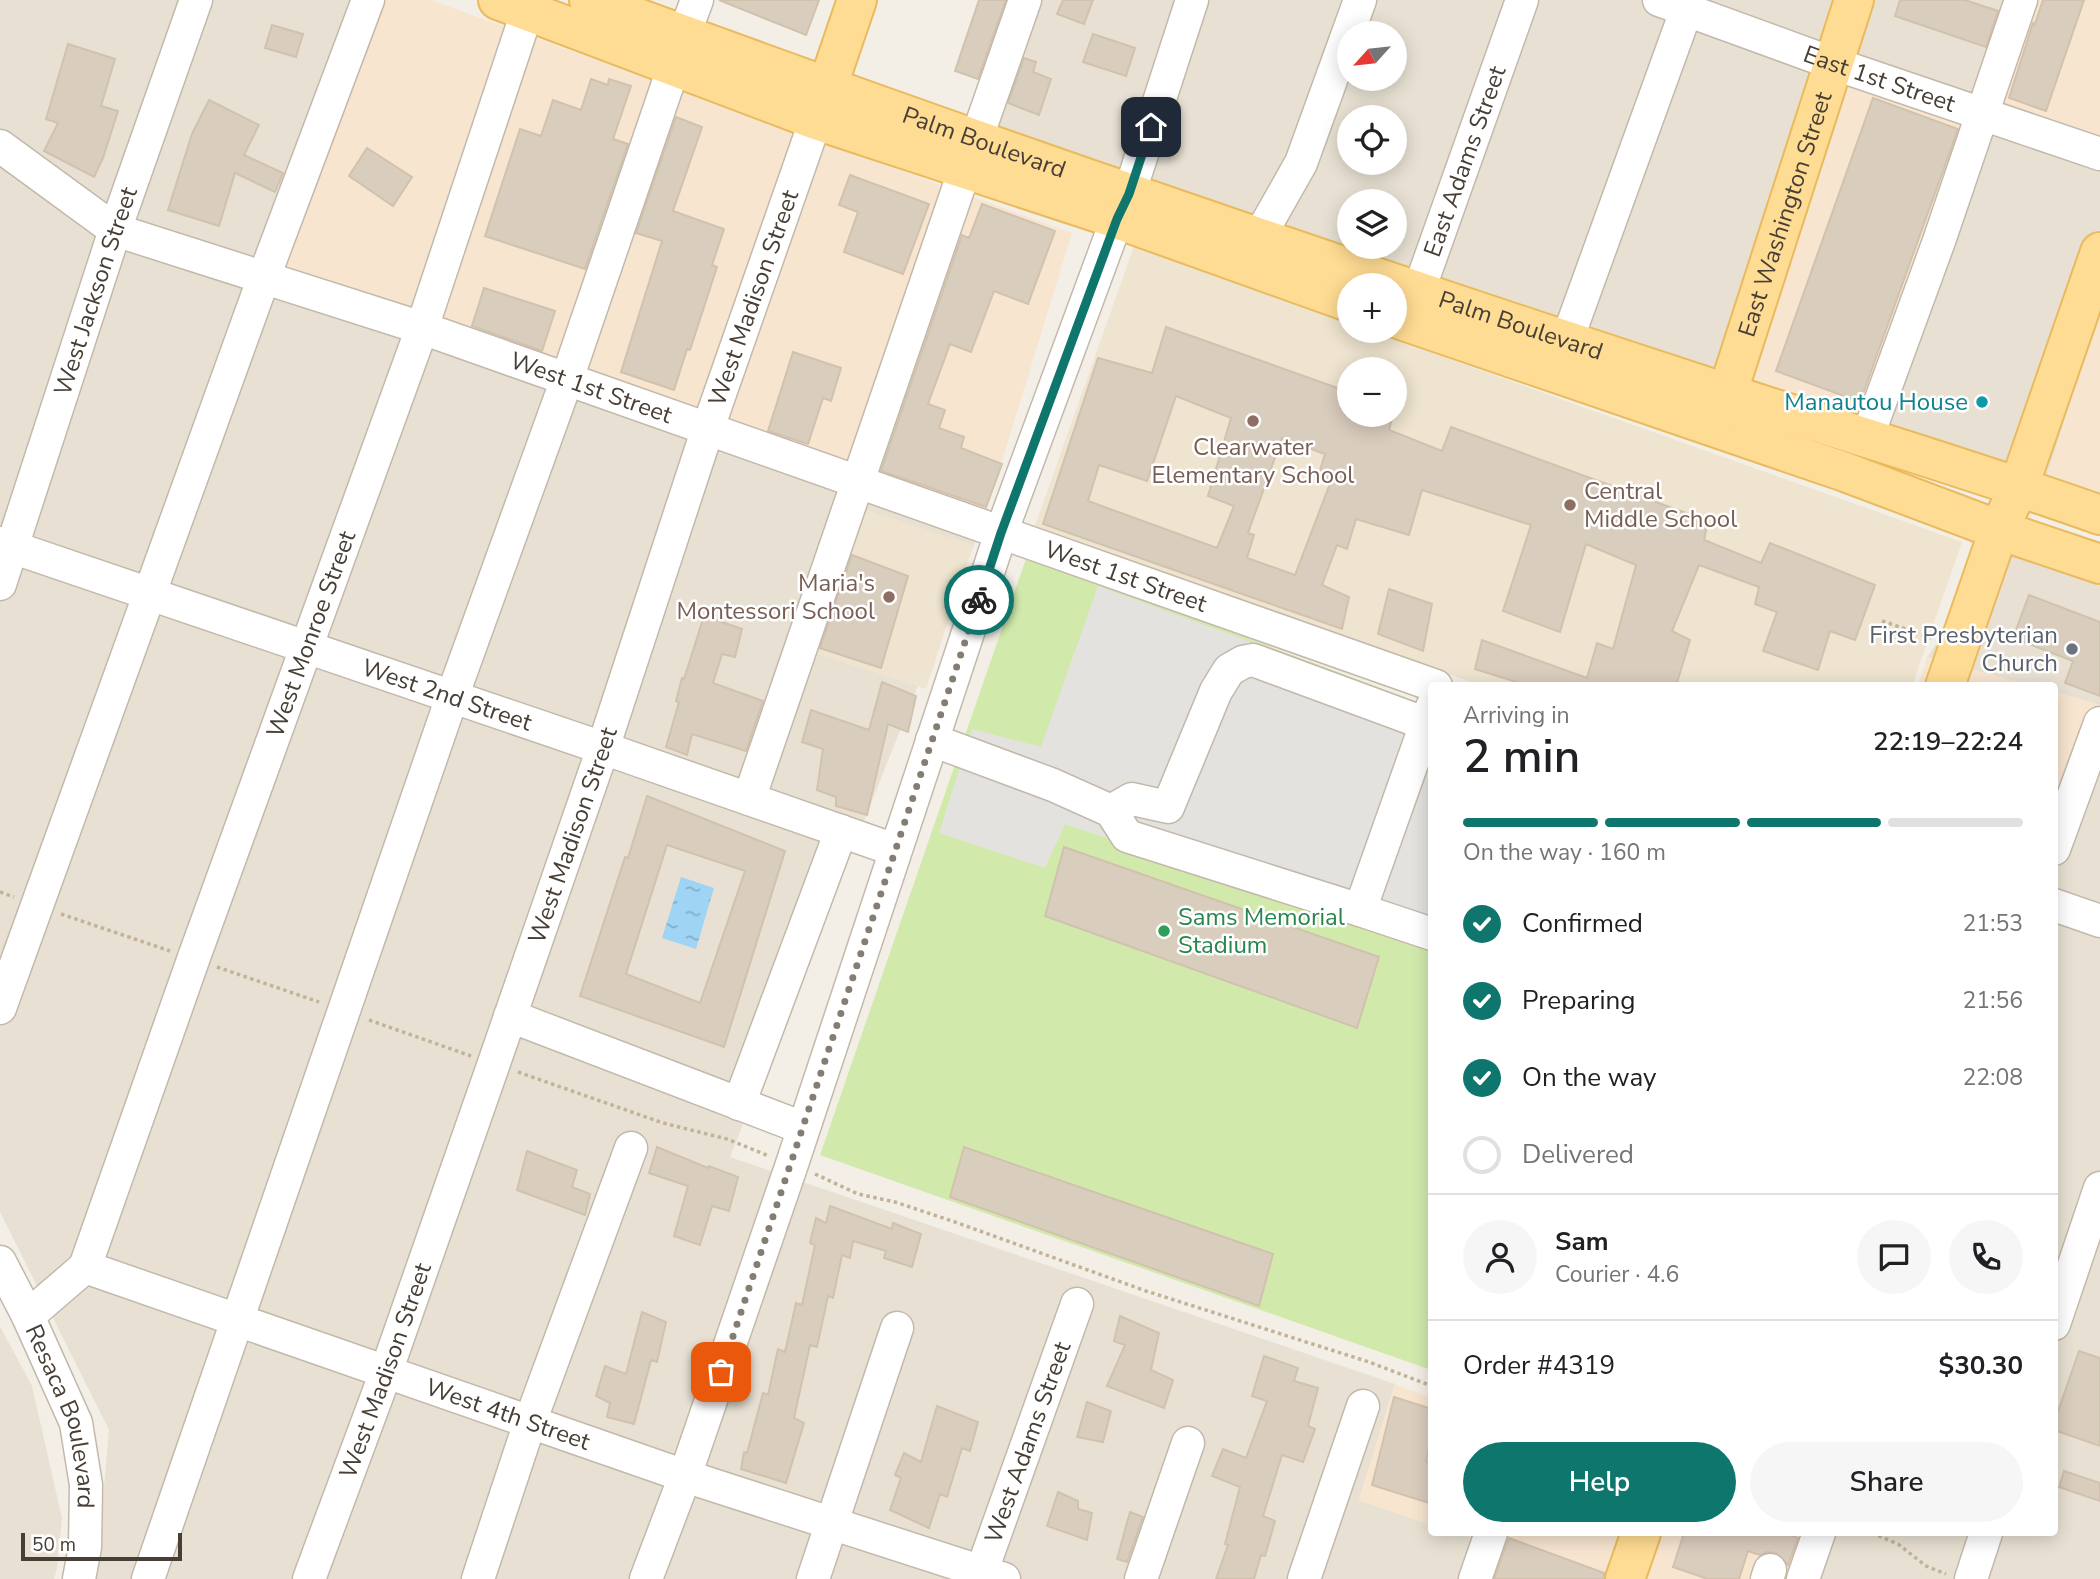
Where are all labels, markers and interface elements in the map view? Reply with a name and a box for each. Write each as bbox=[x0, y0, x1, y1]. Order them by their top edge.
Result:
north arrow bbox=[1337, 21, 1407, 91]
map controls bbox=[1337, 21, 1407, 427]
street label: East 1st Street bbox=[1799, 38, 1960, 120]
street label: East Adams Street bbox=[1416, 61, 1514, 261]
street label: East Washington Street bbox=[1731, 87, 1840, 341]
pin bbox=[1121, 97, 1181, 157]
street label: Palm Boulevard bbox=[898, 99, 1070, 186]
button: locate bbox=[1337, 105, 1407, 175]
icon: home bbox=[1132, 108, 1170, 146]
street label: West Jackson Street bbox=[46, 182, 145, 399]
street label: West Madison Street bbox=[701, 185, 806, 410]
button: layers bbox=[1337, 189, 1407, 259]
button: + bbox=[1337, 273, 1407, 343]
street label: Palm Boulevard bbox=[1434, 283, 1607, 368]
street label: West 1st Street bbox=[506, 344, 677, 431]
button: − bbox=[1337, 357, 1407, 427]
place label: Manautou House bbox=[1784, 386, 1968, 418]
marker: Manautou House bbox=[1974, 394, 1990, 410]
marker: Clearwater Elementary School bbox=[1245, 413, 1261, 429]
place label: Clearwater Elementary School bbox=[1152, 431, 1354, 491]
place label: Central Middle School bbox=[1584, 475, 1737, 535]
marker: Central Middle School bbox=[1562, 497, 1578, 513]
street label: West Monroe Street bbox=[259, 526, 363, 742]
street label: West 1st Street bbox=[1040, 533, 1212, 620]
courier bbox=[944, 565, 1014, 635]
place label: Maria's Montessori School bbox=[676, 567, 875, 627]
icon: bike bbox=[960, 581, 998, 619]
marker: Maria's Montessori School bbox=[881, 589, 897, 605]
place label: First Presbyterian Church bbox=[1869, 619, 2058, 679]
marker: First Presbyterian Church bbox=[2064, 641, 2080, 657]
street label: West 2nd Street bbox=[358, 651, 537, 739]
text: Arriving in bbox=[1463, 700, 1570, 731]
street label: West Madison Street bbox=[521, 723, 625, 948]
text: 22:19–22:24 bbox=[1873, 724, 2023, 759]
text: 2 min bbox=[1463, 725, 1580, 788]
text: On the way · 160 m bbox=[1463, 837, 1666, 868]
place label: Sams Memorial Stadium bbox=[1178, 901, 1345, 961]
icon: check bbox=[1463, 905, 1501, 943]
text: Confirmed bbox=[1522, 906, 1643, 941]
text: 21:53 bbox=[1963, 908, 2023, 939]
marker: Sams Memorial Stadium bbox=[1156, 923, 1172, 939]
icon: check bbox=[1463, 982, 1501, 1020]
text: Preparing bbox=[1522, 983, 1635, 1018]
text: 21:56 bbox=[1963, 985, 2023, 1016]
icon: check bbox=[1463, 1059, 1501, 1097]
text: On the way bbox=[1522, 1060, 1656, 1095]
text: 22:08 bbox=[1963, 1062, 2023, 1093]
text: Delivered bbox=[1522, 1137, 1634, 1172]
button: person bbox=[1463, 1220, 1537, 1294]
button: chat bbox=[1857, 1220, 1931, 1294]
button: phone bbox=[1949, 1220, 2023, 1294]
text: Sam bbox=[1555, 1224, 1608, 1259]
street label: West Madison Street bbox=[332, 1258, 439, 1483]
text: Courier · 4.6 bbox=[1555, 1259, 1679, 1290]
street label: Resaca Boulevard bbox=[18, 1319, 102, 1509]
street label: West Adams Street bbox=[977, 1337, 1078, 1548]
pin bbox=[691, 1342, 751, 1402]
text: Order #4319 bbox=[1463, 1348, 1615, 1383]
text: $30.30 bbox=[1939, 1348, 2023, 1383]
icon: bag bbox=[702, 1353, 740, 1391]
street label: West 4th Street bbox=[421, 1371, 595, 1458]
button: Help bbox=[1463, 1442, 1736, 1522]
button: Share bbox=[1750, 1442, 2023, 1522]
scale bar bbox=[21, 1530, 182, 1562]
text: 50 m bbox=[32, 1532, 76, 1558]

